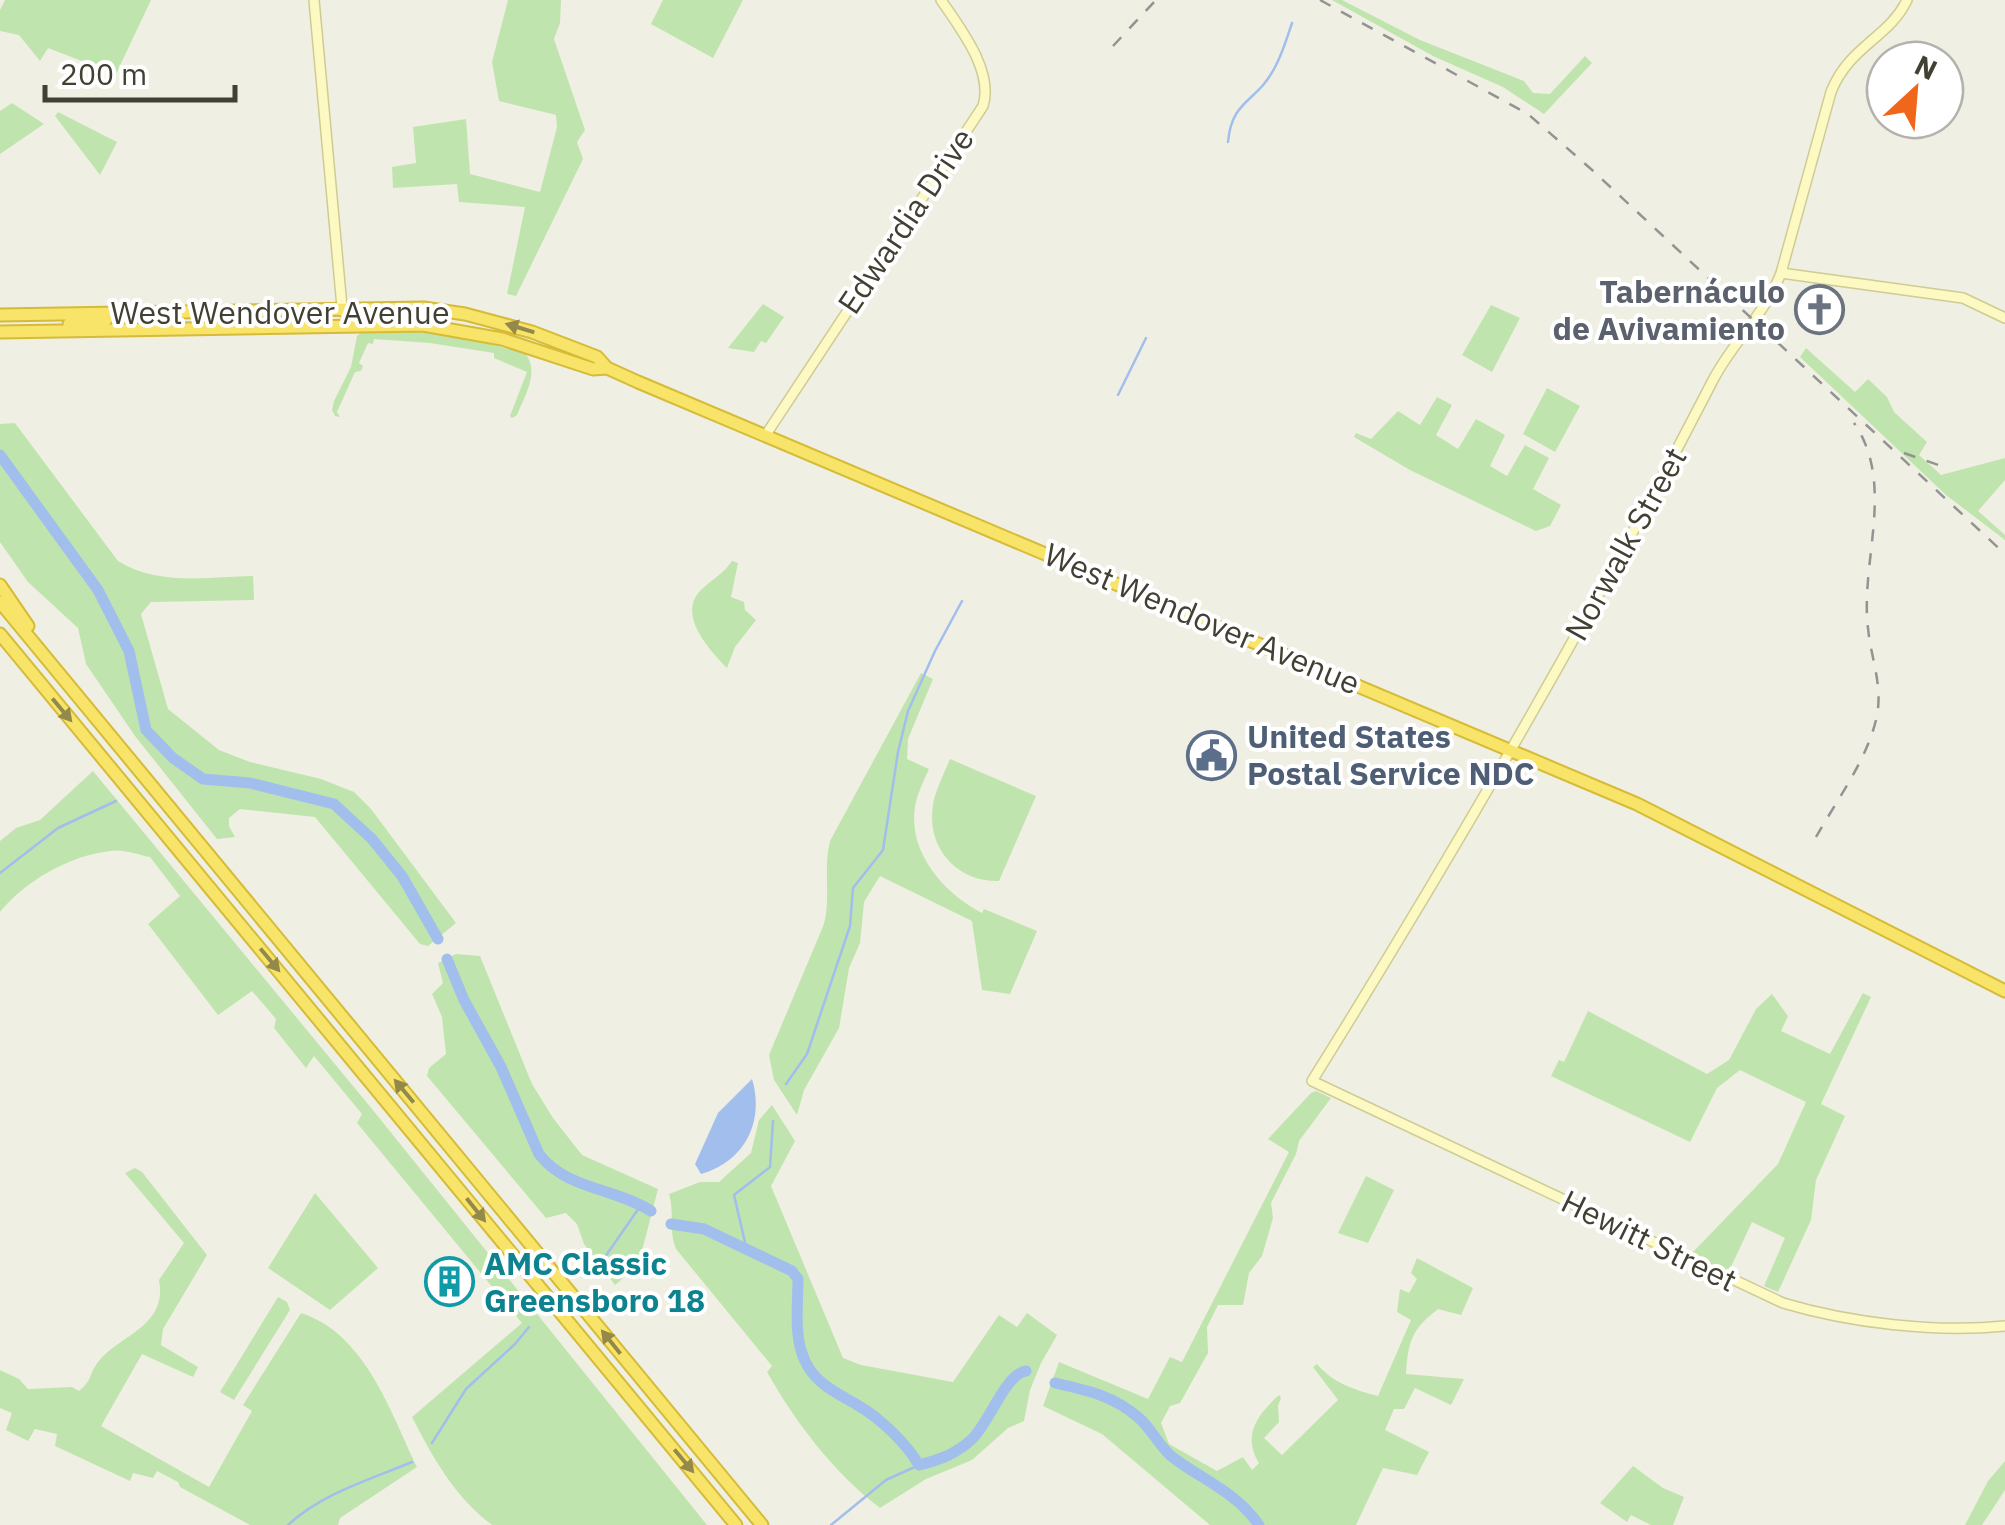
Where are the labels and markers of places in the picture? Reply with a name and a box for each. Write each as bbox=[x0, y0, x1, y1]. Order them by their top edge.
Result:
place label: Tabernáculo de Avivamiento bbox=[1553, 270, 1785, 349]
church icon: Tabernáculo de Avivamiento bbox=[1794, 284, 1846, 336]
place label: United States Postal Service NDC bbox=[1247, 715, 1535, 794]
public building icon: United States Postal Service NDC bbox=[1186, 729, 1238, 781]
place label: AMC Classic Greensboro 18 bbox=[484, 1242, 705, 1321]
building icon: AMC Classic Greensboro 18 bbox=[423, 1256, 475, 1308]

